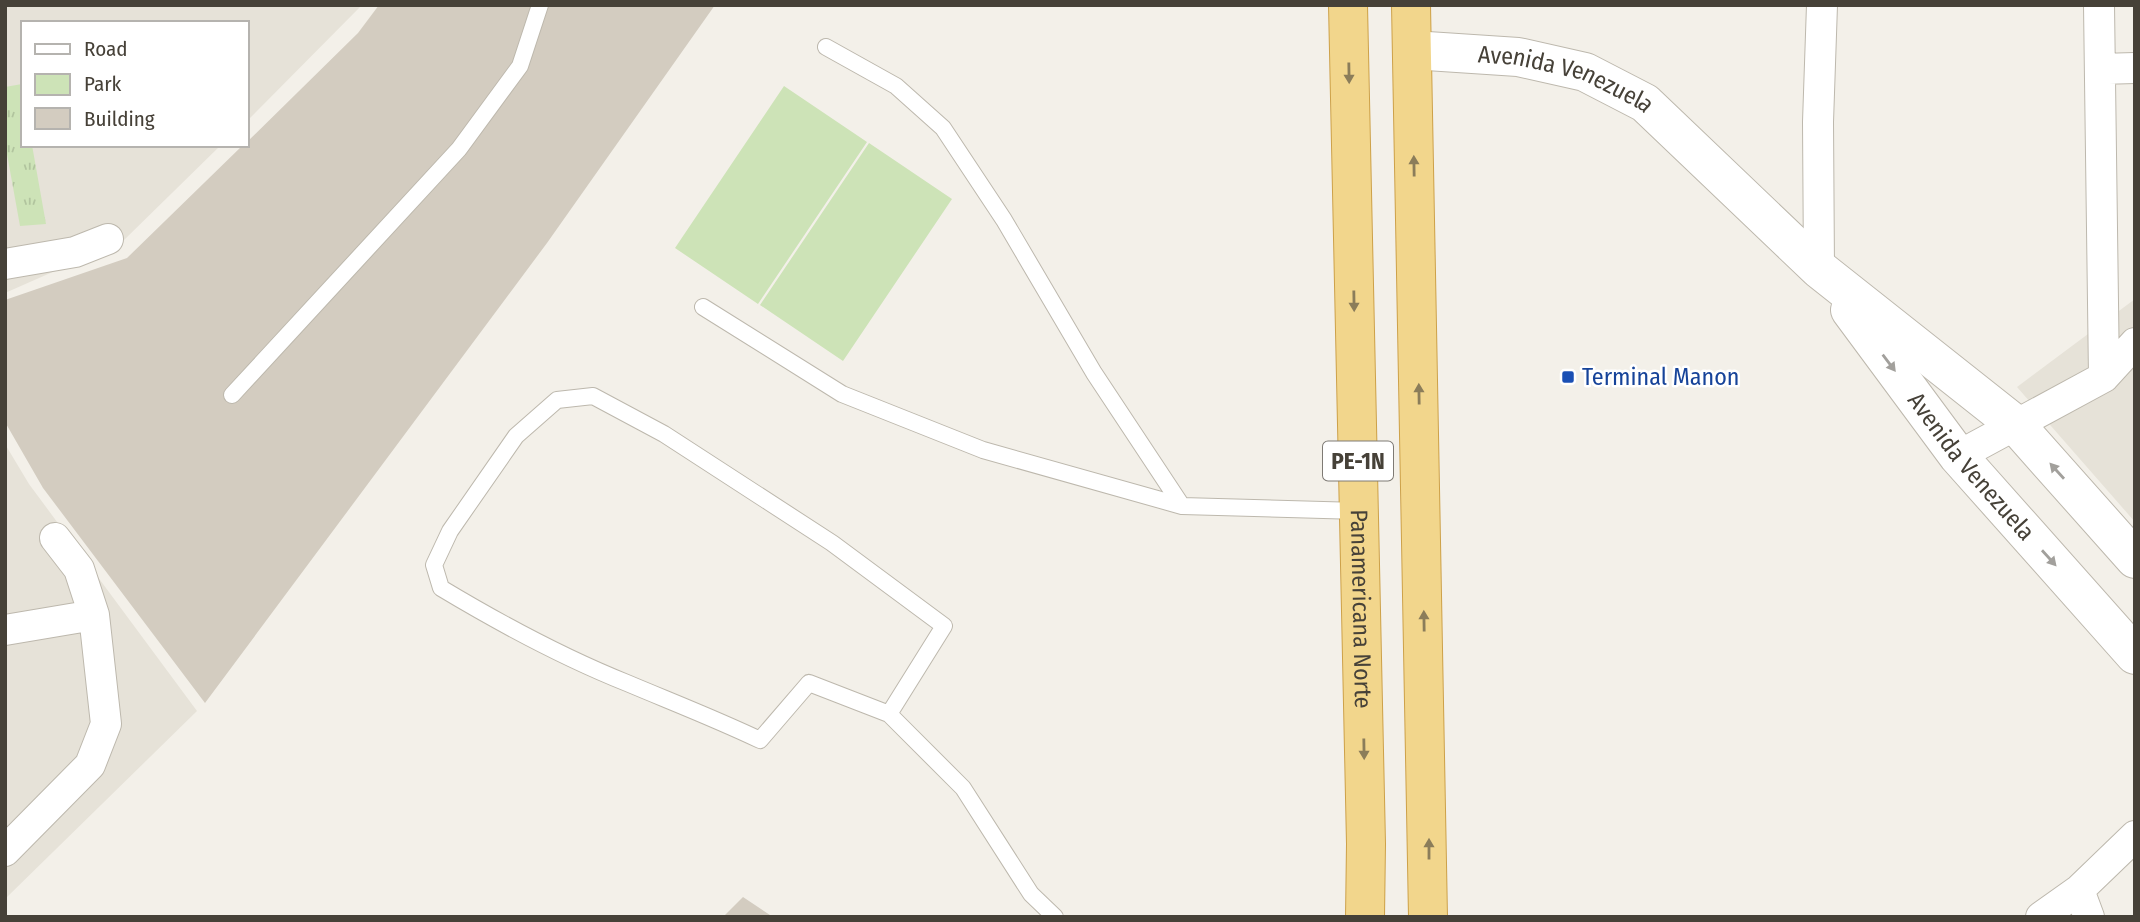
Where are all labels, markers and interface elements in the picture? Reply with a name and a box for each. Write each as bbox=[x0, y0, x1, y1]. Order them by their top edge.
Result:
legend bbox=[21, 21, 248, 147]
text: Road bbox=[84, 36, 128, 62]
street label: Avenida Venezuela bbox=[1477, 40, 1660, 118]
one-way arrow bbox=[1343, 63, 1355, 85]
text: Park bbox=[84, 71, 122, 97]
text: Building bbox=[84, 106, 155, 132]
one-way arrow bbox=[1409, 155, 1420, 177]
one-way arrow bbox=[1349, 290, 1360, 312]
one-way arrow bbox=[1882, 354, 1896, 372]
place label: Terminal Manon bbox=[1582, 363, 1739, 391]
marker: Terminal Manon bbox=[1560, 369, 1576, 385]
one-way arrow bbox=[1414, 382, 1425, 404]
street label: Avenida Venezuela bbox=[1902, 387, 2040, 546]
road number: PE-1N bbox=[1323, 442, 1393, 481]
one-way arrow bbox=[2049, 462, 2065, 480]
street label: Panamericana Norte bbox=[1345, 509, 1377, 709]
one-way arrow bbox=[2041, 549, 2057, 567]
one-way arrow bbox=[1419, 610, 1430, 632]
one-way arrow bbox=[1358, 738, 1370, 760]
one-way arrow bbox=[1423, 837, 1435, 859]

